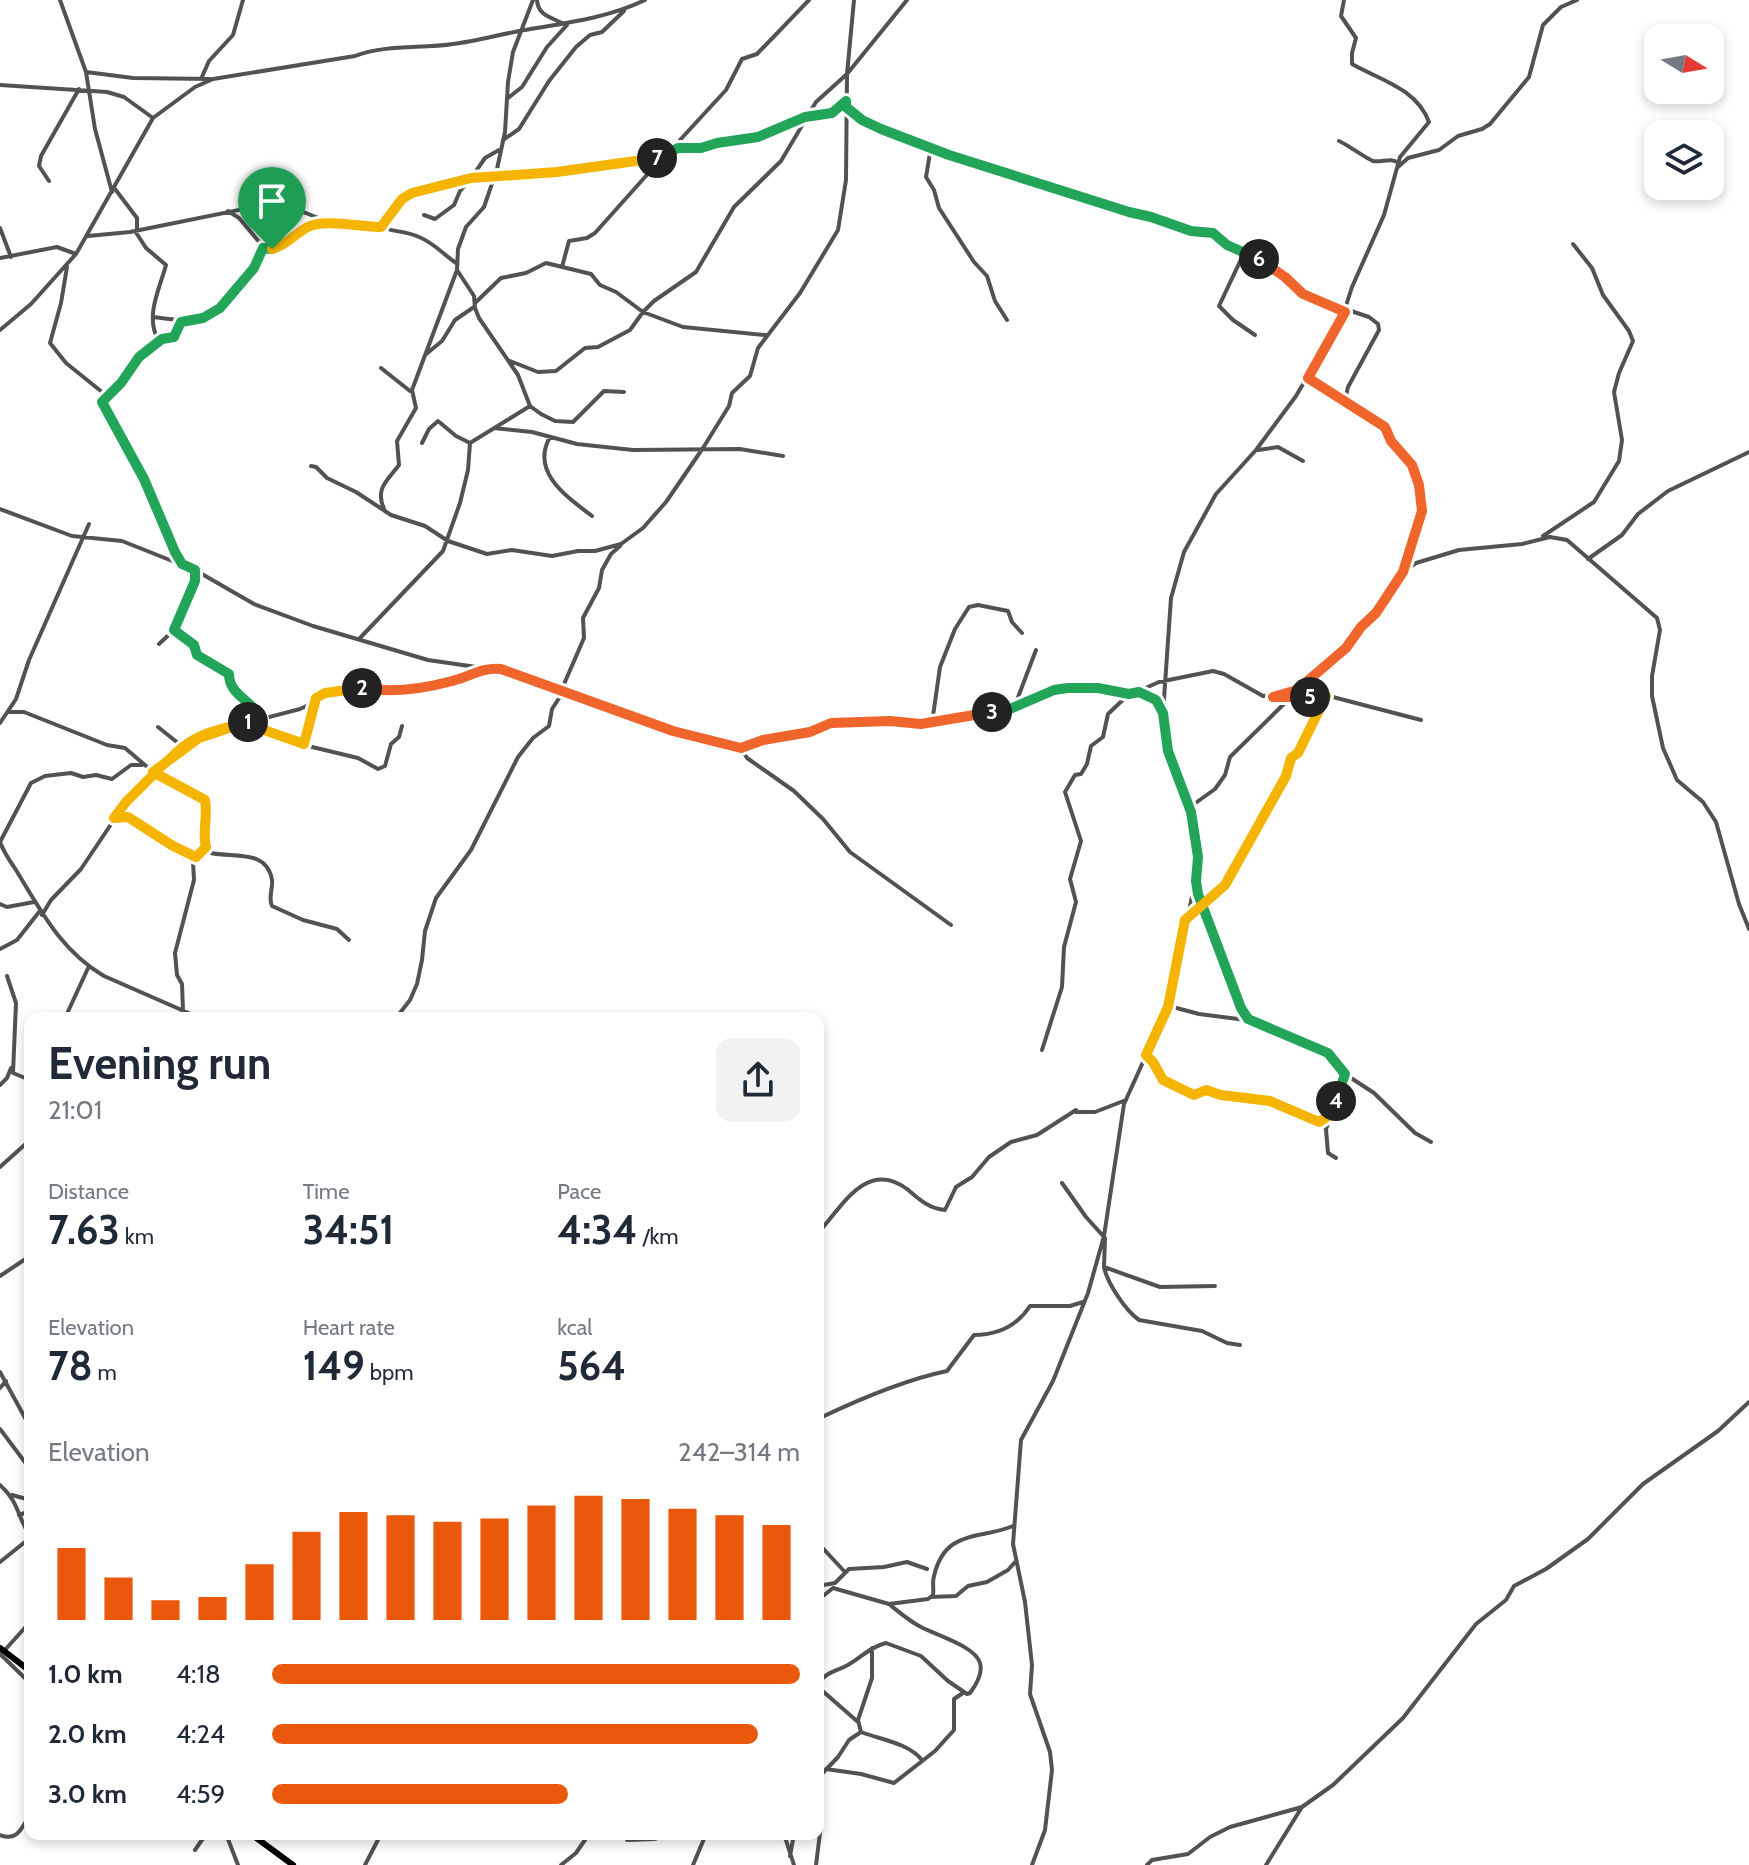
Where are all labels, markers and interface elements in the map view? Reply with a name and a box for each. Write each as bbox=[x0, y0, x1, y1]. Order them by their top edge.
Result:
north arrow bbox=[1644, 24, 1724, 104]
map controls bbox=[1644, 24, 1724, 200]
button: layers bbox=[1644, 120, 1724, 200]
pin: 7 bbox=[637, 138, 677, 178]
text: 7 bbox=[651, 144, 663, 171]
pin bbox=[238, 167, 306, 249]
icon: arrive bbox=[250, 179, 294, 223]
pin: 6 bbox=[1239, 239, 1279, 279]
text: 6 bbox=[1253, 245, 1265, 272]
pin: 2 bbox=[342, 668, 382, 708]
text: 2 bbox=[356, 674, 368, 701]
pin: 5 bbox=[1290, 677, 1330, 717]
text: 5 bbox=[1304, 683, 1316, 710]
pin: 3 bbox=[972, 692, 1012, 732]
text: 3 bbox=[986, 698, 998, 725]
pin: 1 bbox=[228, 702, 268, 742]
text: 1 bbox=[244, 708, 252, 735]
text: Evening run bbox=[48, 1037, 271, 1090]
button: share bbox=[716, 1038, 800, 1122]
pin: 4 bbox=[1316, 1081, 1356, 1121]
text: 4 bbox=[1329, 1087, 1343, 1114]
text: 21:01 bbox=[48, 1094, 102, 1126]
text: Distance bbox=[48, 1178, 129, 1205]
text: Time bbox=[303, 1178, 349, 1205]
text: Pace bbox=[557, 1178, 601, 1205]
text: 7.63 bbox=[48, 1205, 120, 1254]
text: 34:51 bbox=[303, 1205, 394, 1254]
text: 4:34 bbox=[557, 1205, 637, 1254]
text: km bbox=[120, 1223, 154, 1250]
text: /km bbox=[637, 1223, 679, 1250]
text: Elevation bbox=[48, 1314, 134, 1341]
text: Heart rate bbox=[303, 1314, 395, 1341]
text: kcal bbox=[557, 1314, 592, 1341]
text: 78 bbox=[48, 1341, 93, 1390]
text: 149 bbox=[303, 1341, 365, 1390]
text: 564 bbox=[557, 1341, 626, 1390]
text: m bbox=[93, 1359, 117, 1386]
text: bpm bbox=[365, 1359, 413, 1386]
text: Elevation bbox=[48, 1436, 150, 1468]
text: 242–314 m bbox=[678, 1436, 800, 1468]
text: 1.0 km bbox=[48, 1658, 123, 1690]
text: 4:18 bbox=[176, 1658, 221, 1690]
text: 2.0 km bbox=[48, 1718, 127, 1750]
text: 4:24 bbox=[176, 1718, 225, 1750]
text: 3.0 km bbox=[48, 1778, 127, 1810]
text: 4:59 bbox=[176, 1778, 225, 1810]

